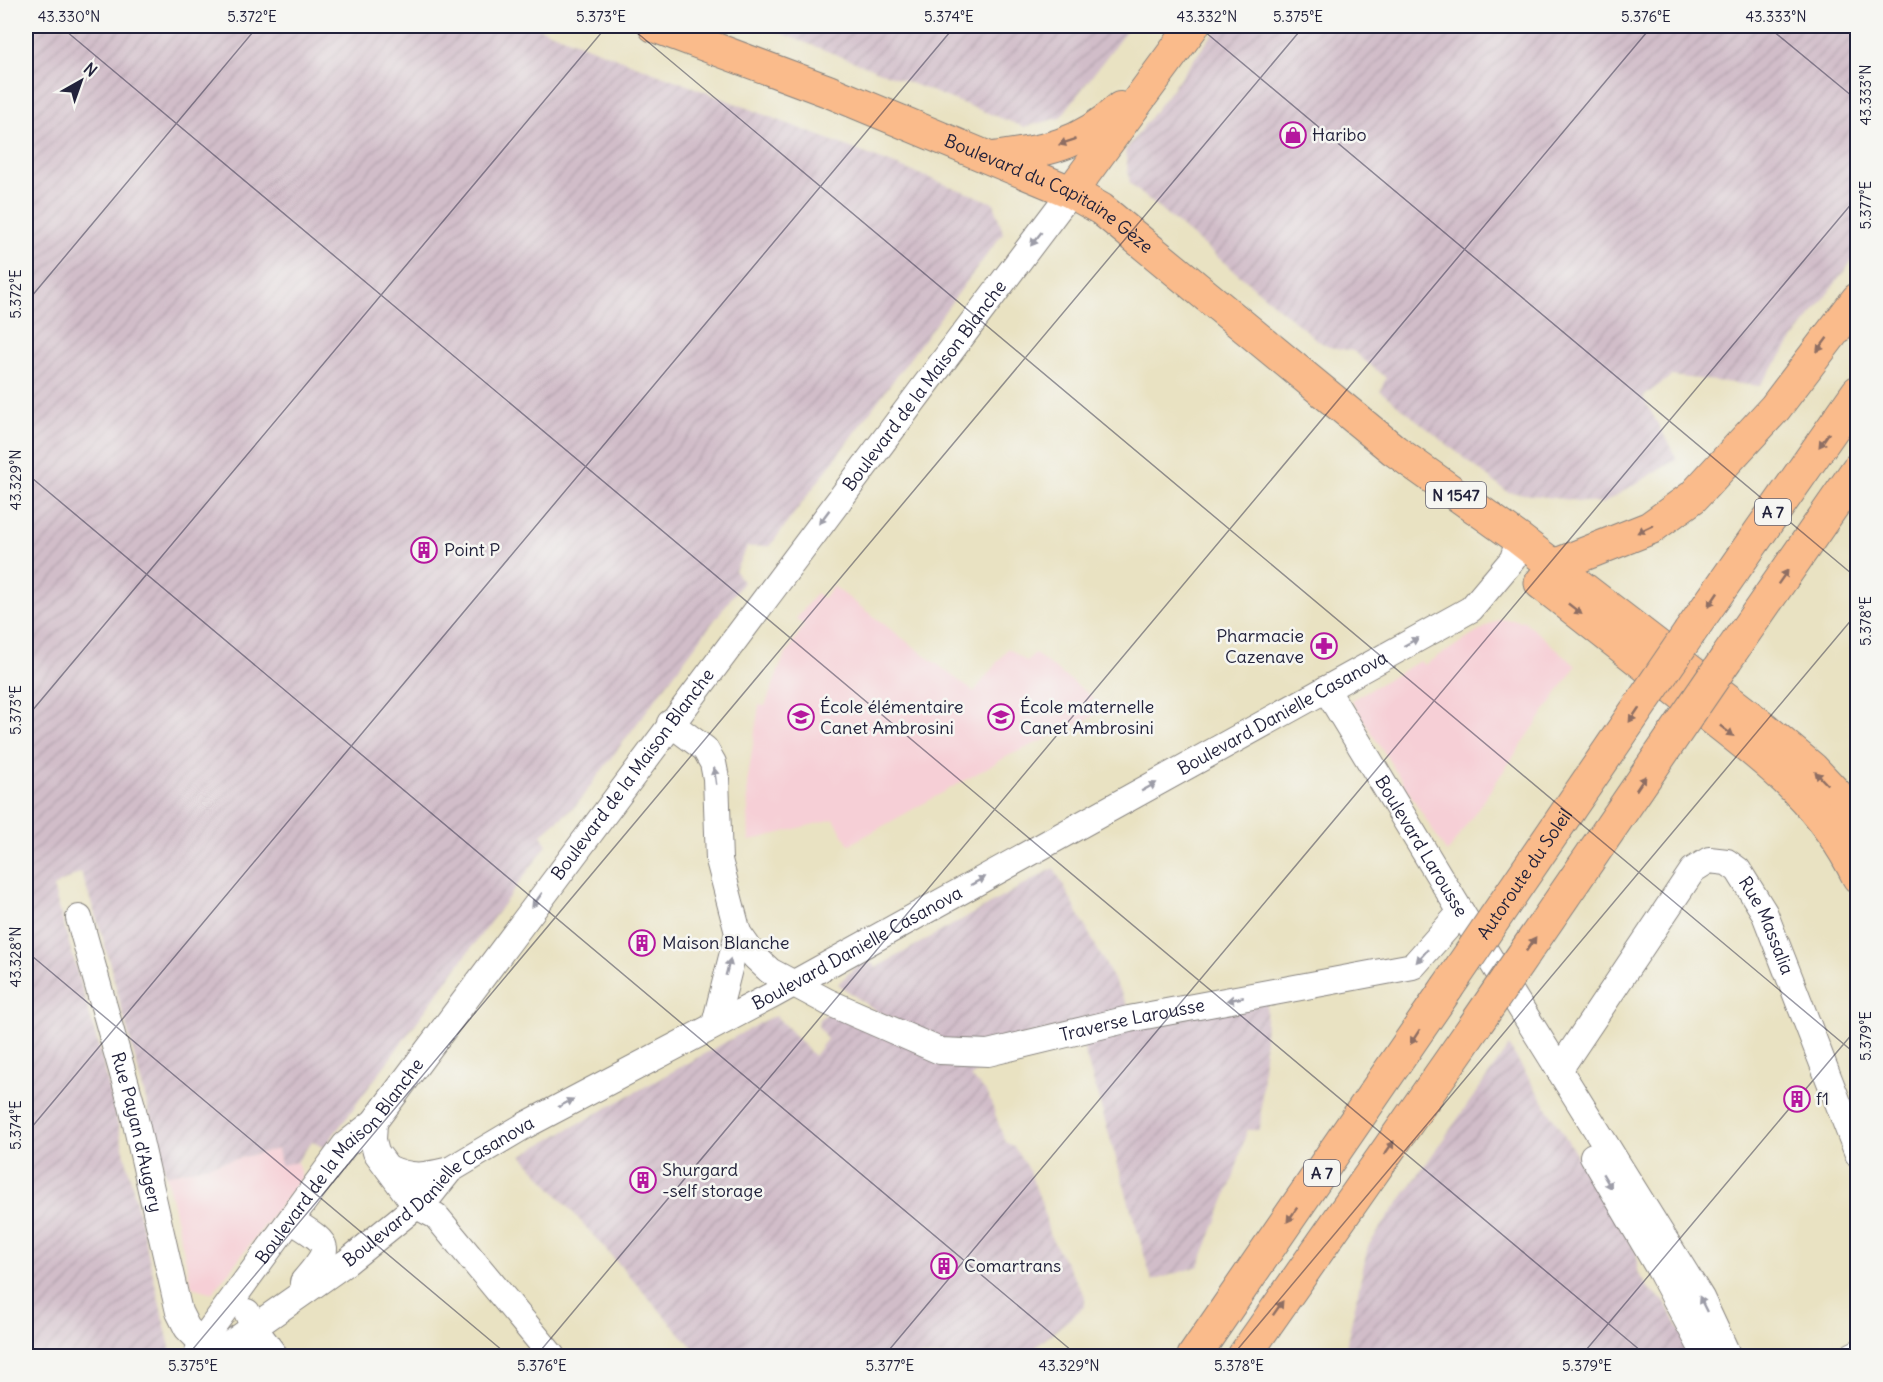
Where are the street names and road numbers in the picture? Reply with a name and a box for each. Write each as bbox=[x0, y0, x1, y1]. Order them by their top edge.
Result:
street label: Boulevard du Capitaine Gèze bbox=[941, 129, 1158, 258]
street label: Boulevard de la Maison Blanche bbox=[837, 276, 1011, 495]
road number: N 1547 bbox=[1426, 482, 1486, 508]
road number: A 7 bbox=[1755, 499, 1791, 525]
street label: Boulevard Danielle Casanova bbox=[1173, 646, 1391, 780]
street label: Boulevard de la Maison Blanche bbox=[546, 664, 719, 884]
street label: Boulevard Larousse bbox=[1370, 771, 1473, 921]
street label: Autoroute du Soleil bbox=[1472, 804, 1577, 944]
street label: Rue Massalia bbox=[1734, 872, 1799, 978]
street label: Boulevard Danielle Casanova bbox=[748, 881, 966, 1015]
street label: Traverse Larousse bbox=[1057, 993, 1206, 1046]
street label: Rue Payan d'Augery bbox=[106, 1049, 168, 1215]
street label: Boulevard de la Maison Blanche bbox=[250, 1053, 428, 1268]
street label: Boulevard Danielle Casanova bbox=[338, 1111, 538, 1272]
road number: A 7 bbox=[1304, 1160, 1340, 1186]

